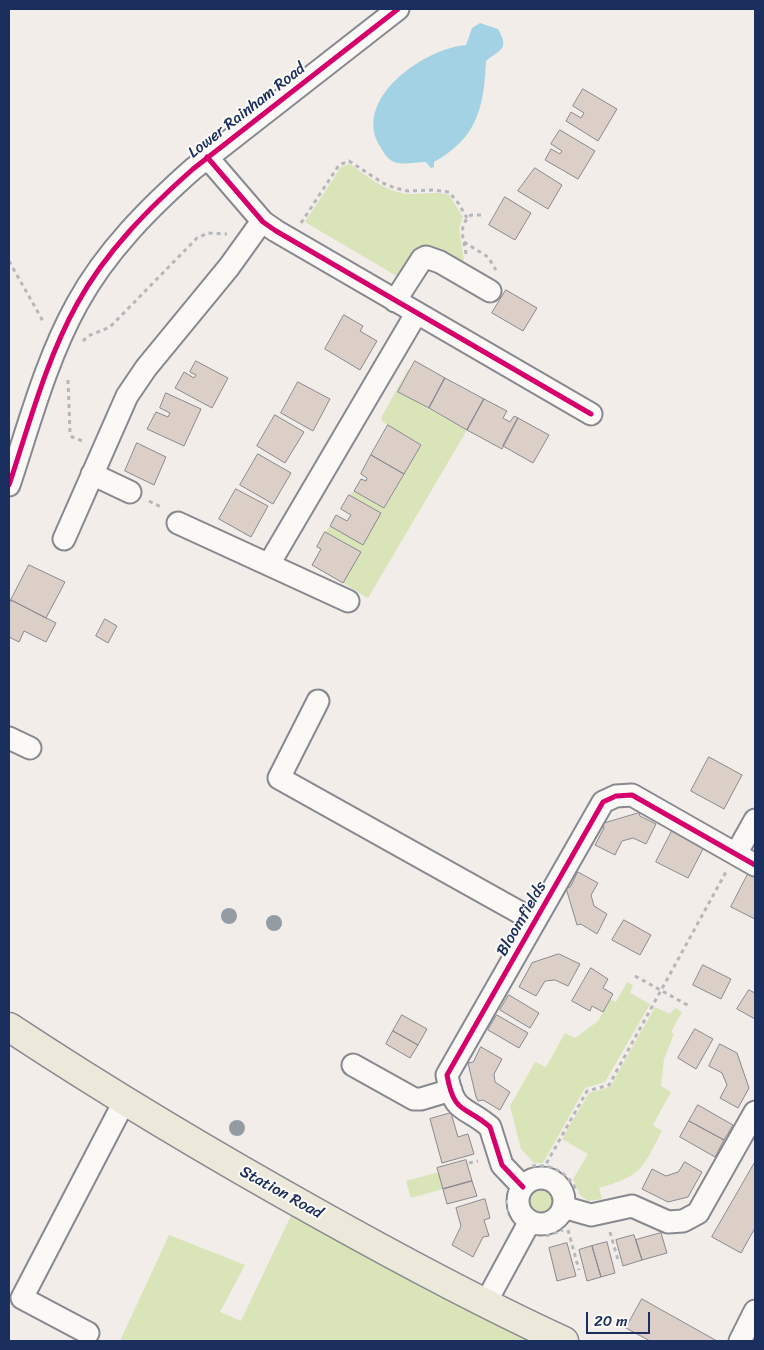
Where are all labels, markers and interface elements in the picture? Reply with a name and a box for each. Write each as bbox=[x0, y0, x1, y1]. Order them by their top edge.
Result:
street label: Lower Rainham Road bbox=[185, 59, 309, 163]
street label: Bloomfields bbox=[493, 878, 551, 960]
street label: Station Road bbox=[236, 1162, 326, 1224]
scale bar bbox=[589, 1302, 653, 1334]
text: 20 m bbox=[594, 1308, 628, 1334]

